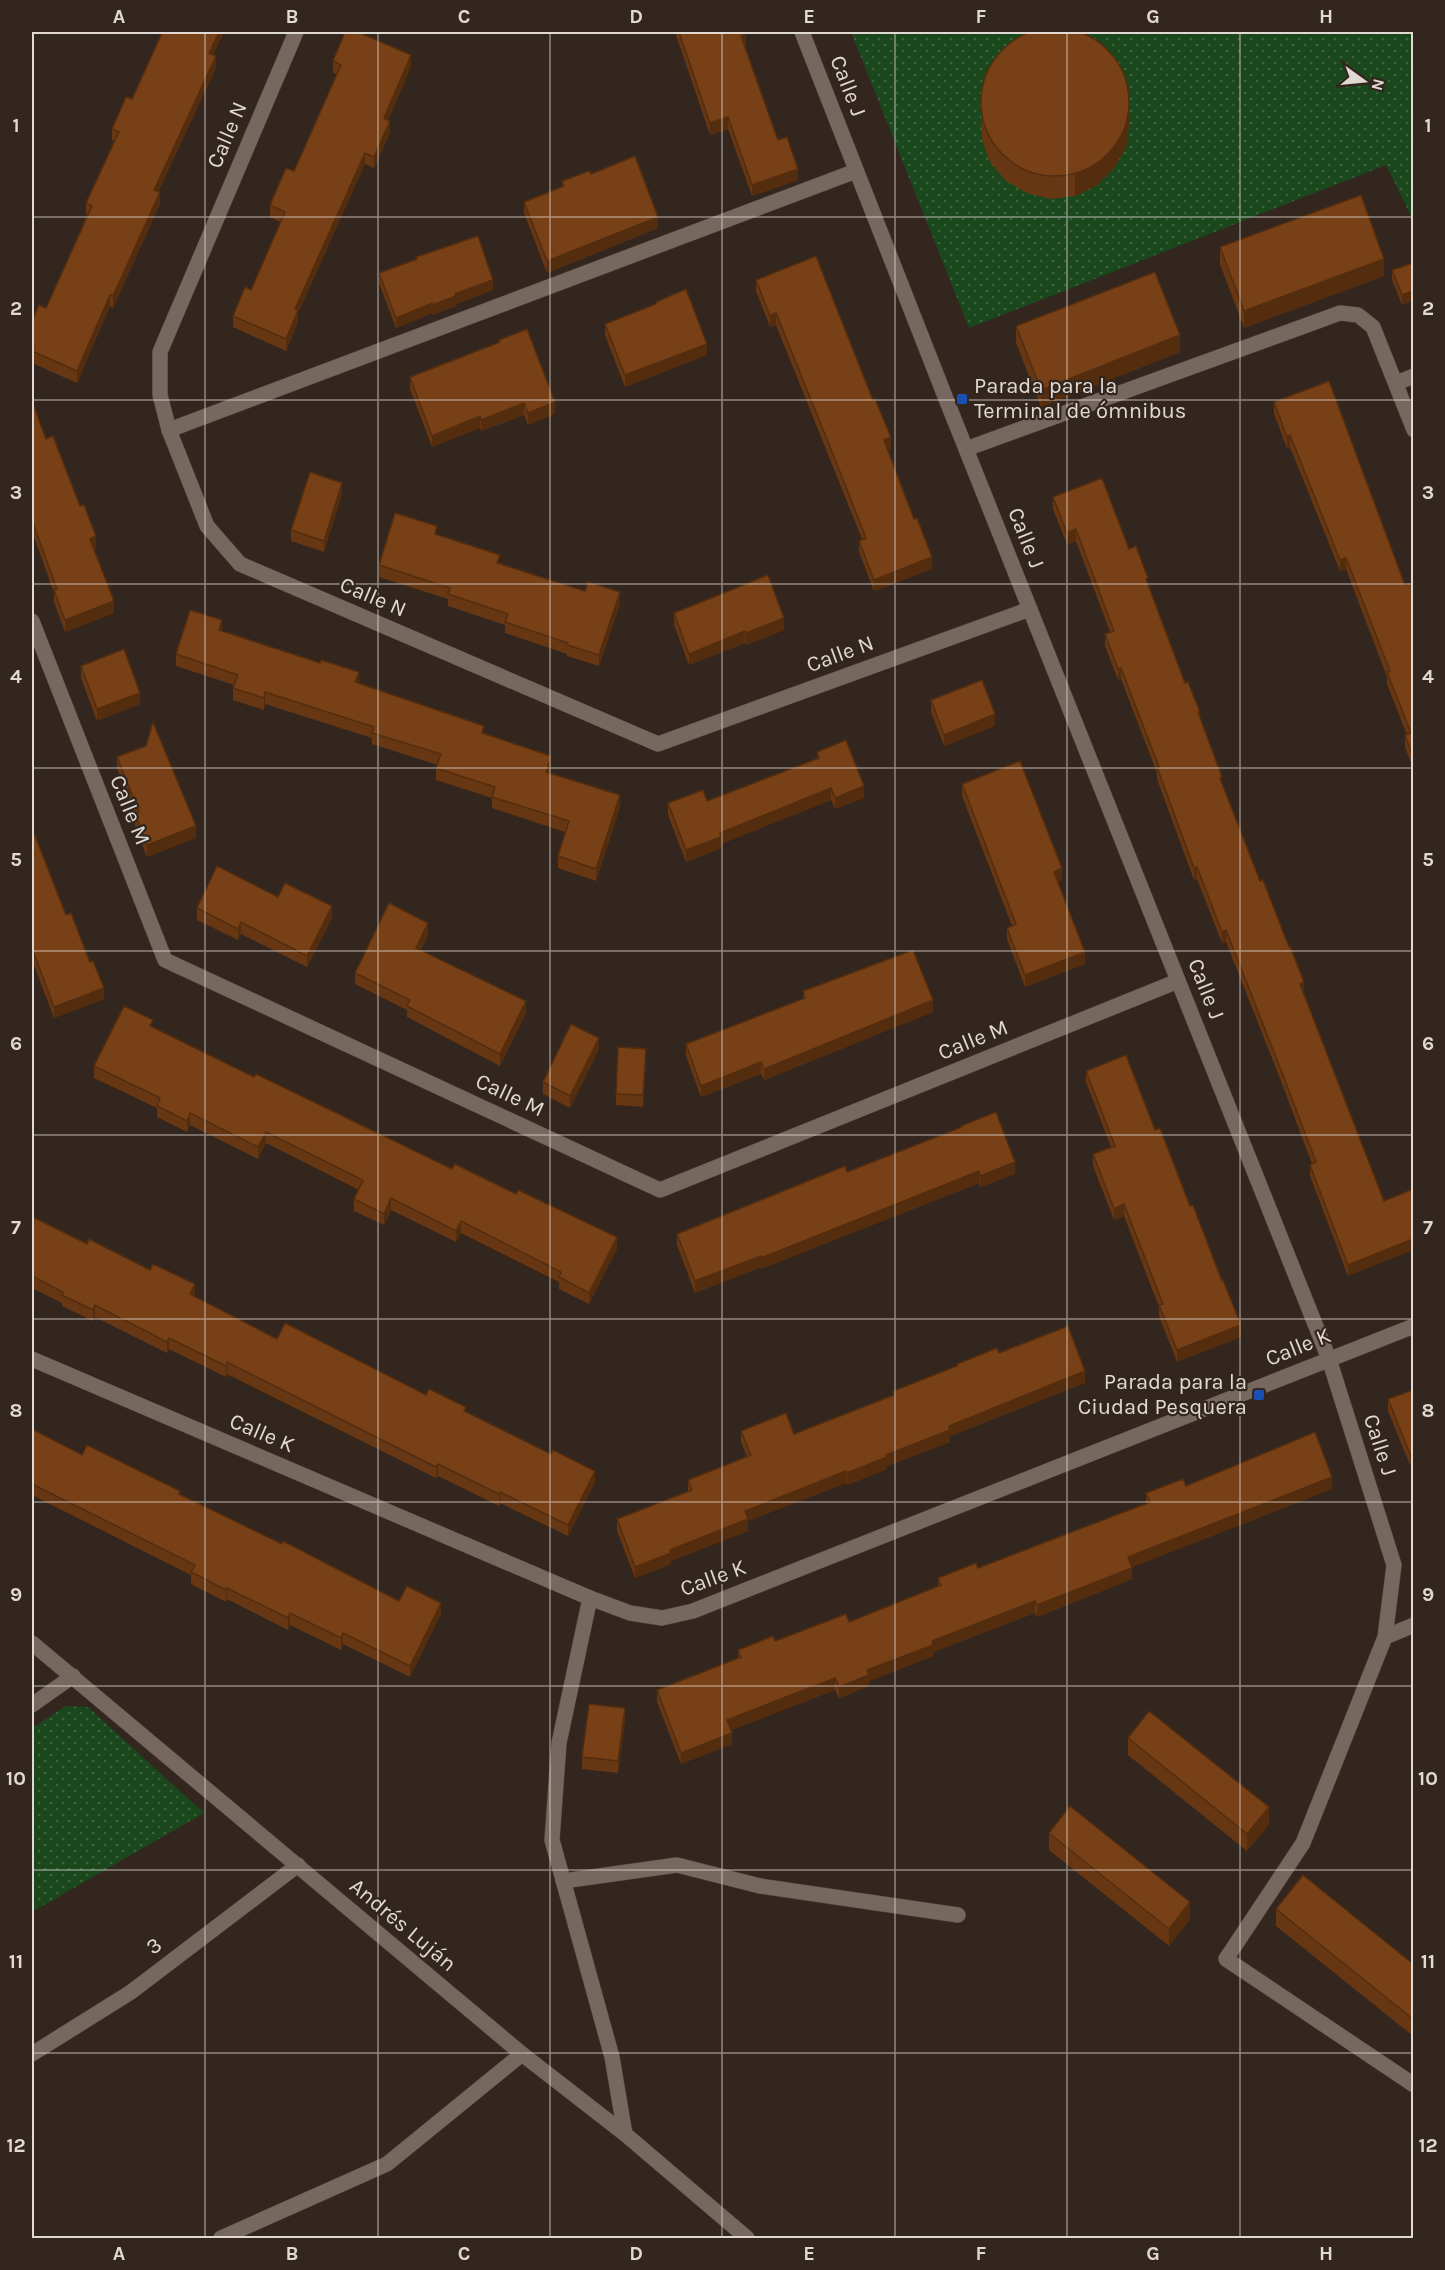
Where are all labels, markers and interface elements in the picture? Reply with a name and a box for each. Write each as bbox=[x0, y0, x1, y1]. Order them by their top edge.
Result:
text: A bbox=[113, 5, 126, 28]
text: B bbox=[286, 5, 298, 28]
text: C bbox=[458, 5, 470, 28]
text: D bbox=[629, 5, 643, 28]
text: E bbox=[803, 5, 815, 28]
text: F bbox=[976, 5, 987, 28]
text: G bbox=[1146, 5, 1160, 28]
text: H bbox=[1319, 5, 1333, 28]
north arrow bbox=[1334, 51, 1394, 111]
street label: Calle J bbox=[825, 52, 871, 120]
text: N bbox=[1367, 77, 1389, 93]
street label: Calle N bbox=[201, 98, 253, 172]
text: 1 bbox=[12, 114, 20, 137]
text: 1 bbox=[1424, 114, 1432, 137]
text: 2 bbox=[10, 297, 22, 320]
text: 2 bbox=[1422, 297, 1434, 320]
place label: Parada para la Terminal de ómnibus bbox=[974, 373, 1186, 424]
marker: Parada para la Terminal de ómnibus bbox=[955, 392, 969, 406]
text: 3 bbox=[10, 481, 22, 504]
text: 3 bbox=[1422, 481, 1434, 504]
street label: Calle J bbox=[1002, 504, 1050, 572]
street label: Calle N bbox=[336, 571, 410, 623]
street label: Calle N bbox=[803, 630, 877, 678]
text: 4 bbox=[10, 665, 22, 688]
text: 4 bbox=[1422, 665, 1434, 688]
street label: Calle M bbox=[104, 771, 156, 849]
text: 5 bbox=[10, 848, 22, 871]
text: 5 bbox=[1422, 848, 1434, 871]
street label: Calle J bbox=[1182, 955, 1230, 1023]
street label: Calle M bbox=[934, 1014, 1012, 1066]
text: 6 bbox=[10, 1032, 22, 1055]
text: 6 bbox=[1422, 1032, 1434, 1055]
street label: Calle M bbox=[471, 1068, 549, 1122]
text: 7 bbox=[11, 1216, 21, 1239]
text: 7 bbox=[1423, 1216, 1433, 1239]
street label: Calle K bbox=[1262, 1322, 1334, 1372]
place label: Parada para la Ciudad Pesquera bbox=[1078, 1369, 1247, 1420]
marker: Parada para la Ciudad Pesquera bbox=[1252, 1388, 1266, 1402]
text: 8 bbox=[10, 1399, 22, 1422]
text: 8 bbox=[1422, 1399, 1434, 1422]
street label: Calle K bbox=[226, 1408, 298, 1458]
street label: Calle J bbox=[1358, 1411, 1402, 1479]
street label: Calle K bbox=[677, 1554, 749, 1602]
text: 9 bbox=[10, 1583, 22, 1606]
text: 9 bbox=[1422, 1583, 1434, 1606]
text: 10 bbox=[6, 1767, 26, 1790]
text: 10 bbox=[1418, 1767, 1438, 1790]
street label: Andrés Luján bbox=[345, 1873, 461, 1977]
street label: 3 bbox=[141, 1932, 167, 1960]
text: 11 bbox=[9, 1950, 23, 1973]
text: 11 bbox=[1421, 1950, 1435, 1973]
text: 12 bbox=[6, 2134, 26, 2157]
text: 12 bbox=[1418, 2134, 1438, 2157]
text: A bbox=[113, 2242, 126, 2265]
text: B bbox=[286, 2242, 298, 2265]
text: C bbox=[458, 2242, 470, 2265]
text: D bbox=[629, 2242, 643, 2265]
text: E bbox=[803, 2242, 815, 2265]
text: F bbox=[976, 2242, 987, 2265]
text: G bbox=[1146, 2242, 1160, 2265]
text: H bbox=[1319, 2242, 1333, 2265]

